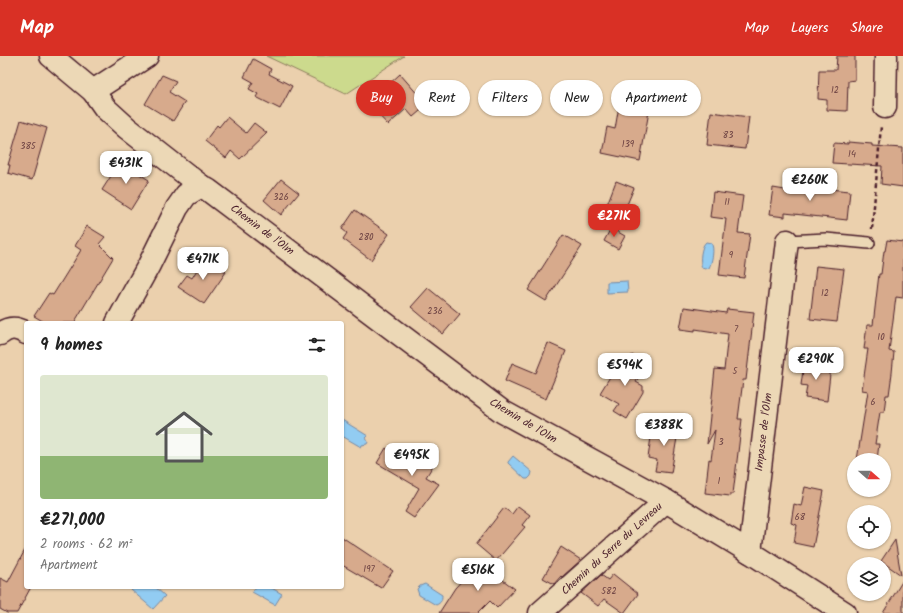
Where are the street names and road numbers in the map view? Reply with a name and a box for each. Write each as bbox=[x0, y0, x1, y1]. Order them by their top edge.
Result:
street label: Chemin de l'Olm bbox=[226, 200, 298, 260]
street label: Impasse de l'Olm bbox=[750, 392, 778, 472]
street label: Chemin de l'Olm bbox=[486, 394, 561, 449]
street label: Chemin du Serre du Levreau bbox=[557, 498, 667, 600]

